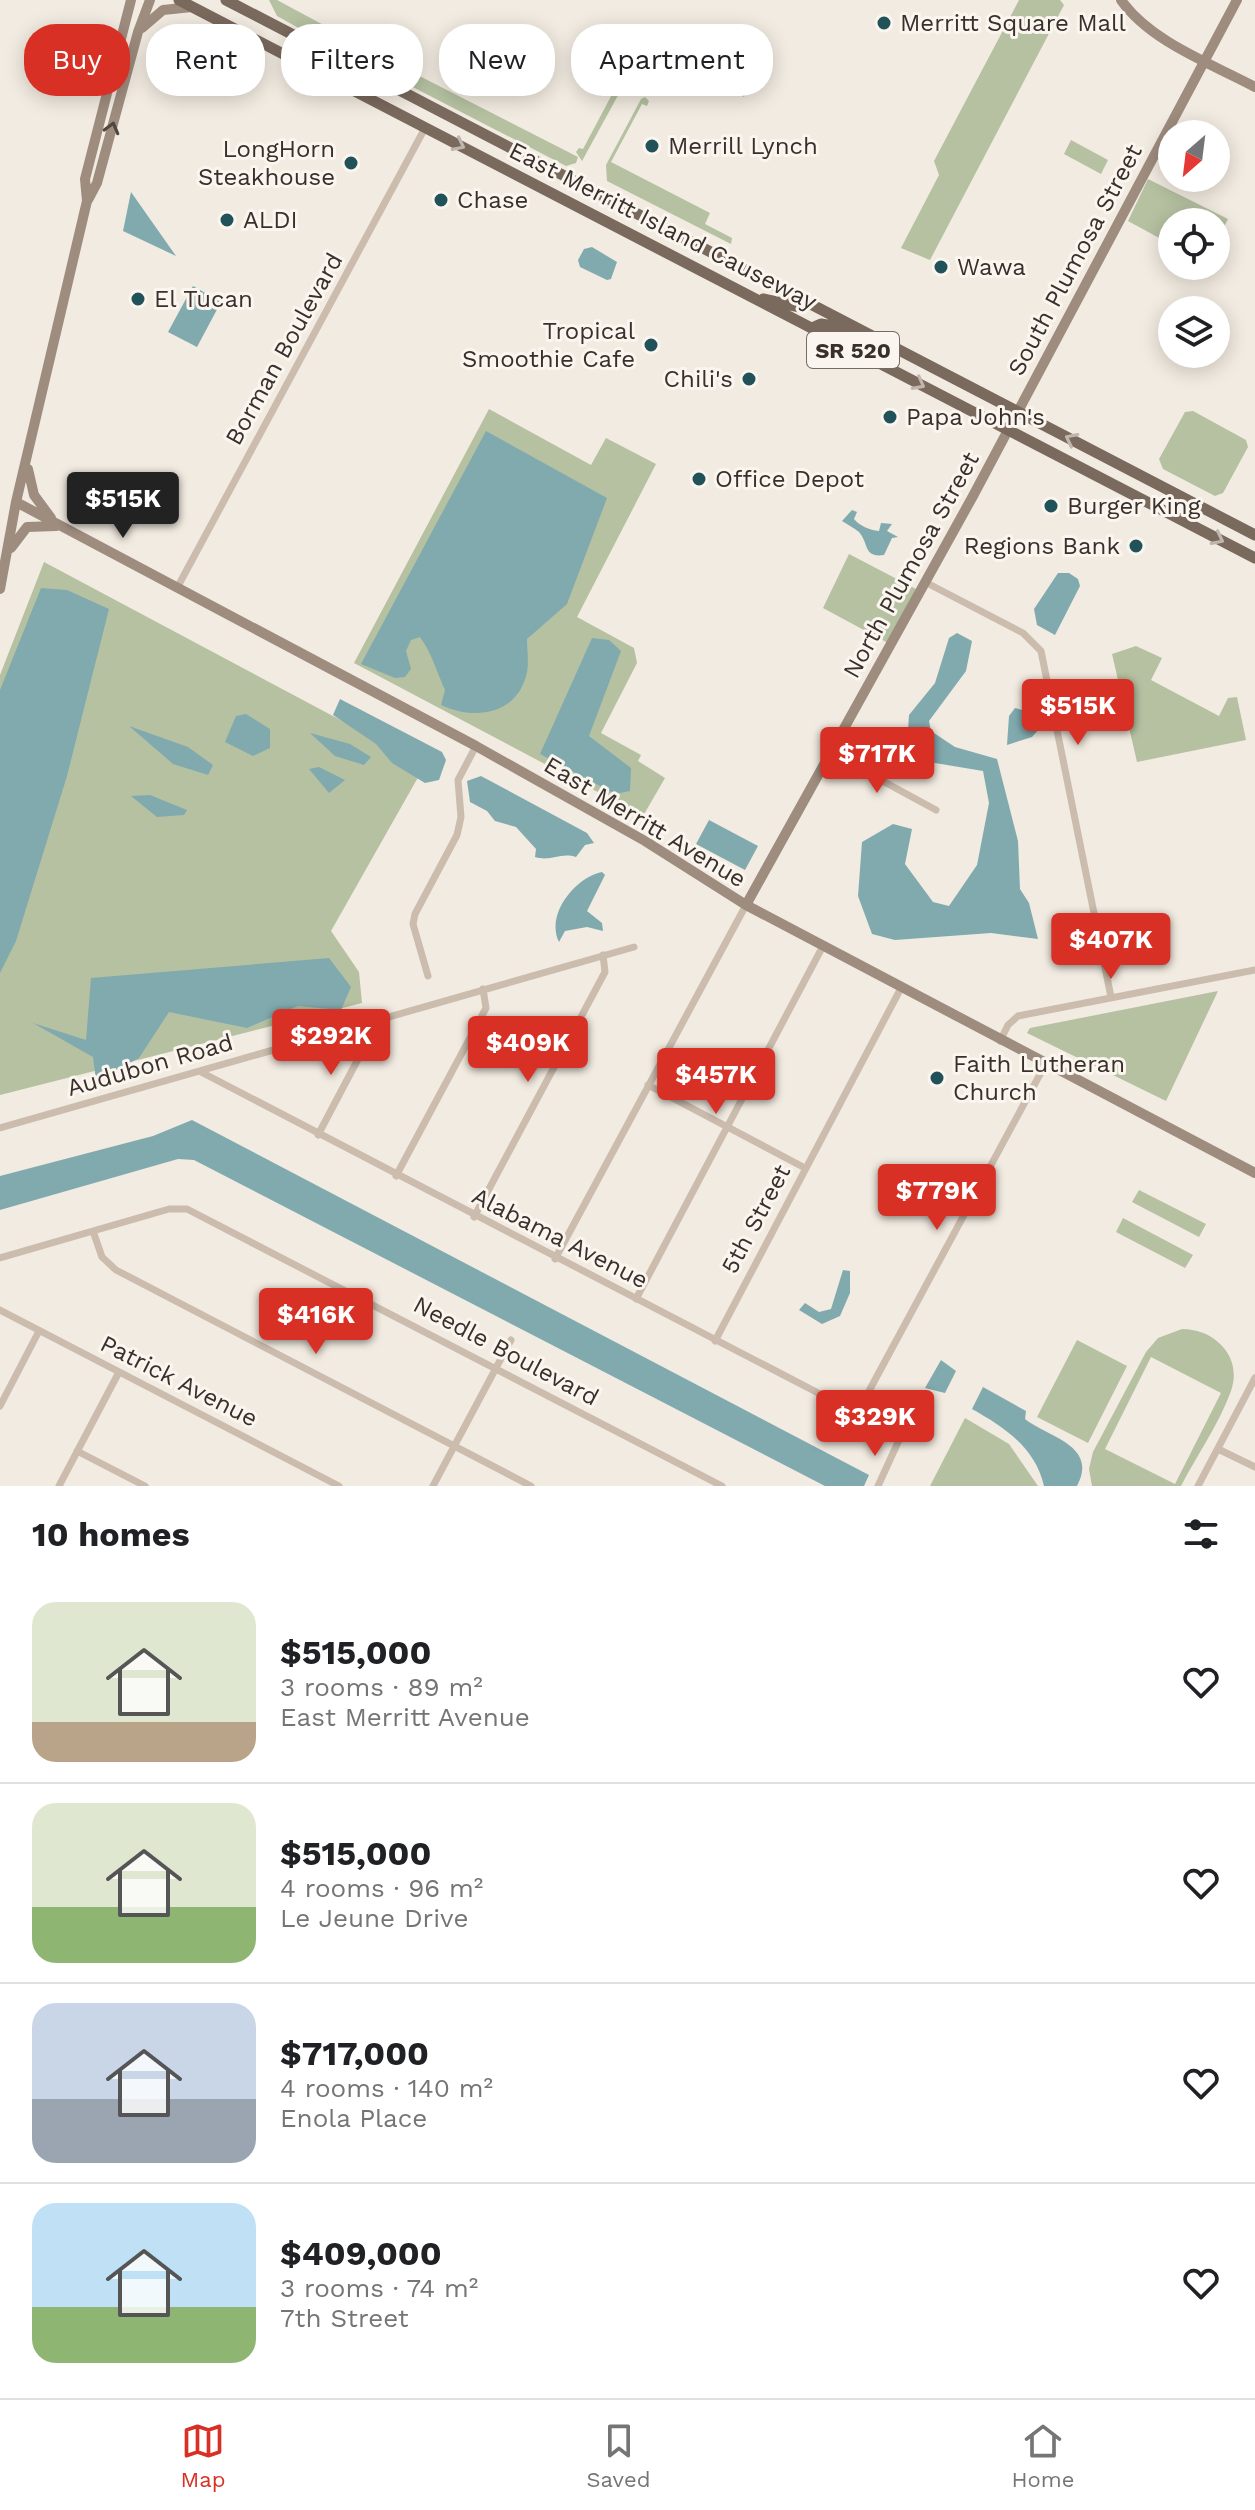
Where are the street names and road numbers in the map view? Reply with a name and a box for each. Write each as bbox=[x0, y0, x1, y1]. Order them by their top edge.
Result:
street label: East Merritt Island Causeway bbox=[505, 136, 822, 316]
street label: South Plumosa Street bbox=[1002, 140, 1148, 380]
street label: Borman Boulevard bbox=[220, 248, 348, 450]
road number: SR 520 bbox=[807, 332, 899, 368]
street label: North Plumosa Street bbox=[837, 447, 985, 683]
street label: East Merritt Avenue bbox=[539, 751, 751, 893]
street label: Audubon Road bbox=[64, 1028, 236, 1102]
street label: 5th Street bbox=[716, 1160, 796, 1278]
street label: Alabama Avenue bbox=[467, 1182, 653, 1294]
street label: Needle Boulevard bbox=[409, 1290, 603, 1412]
street label: Patrick Avenue bbox=[96, 1329, 262, 1433]

